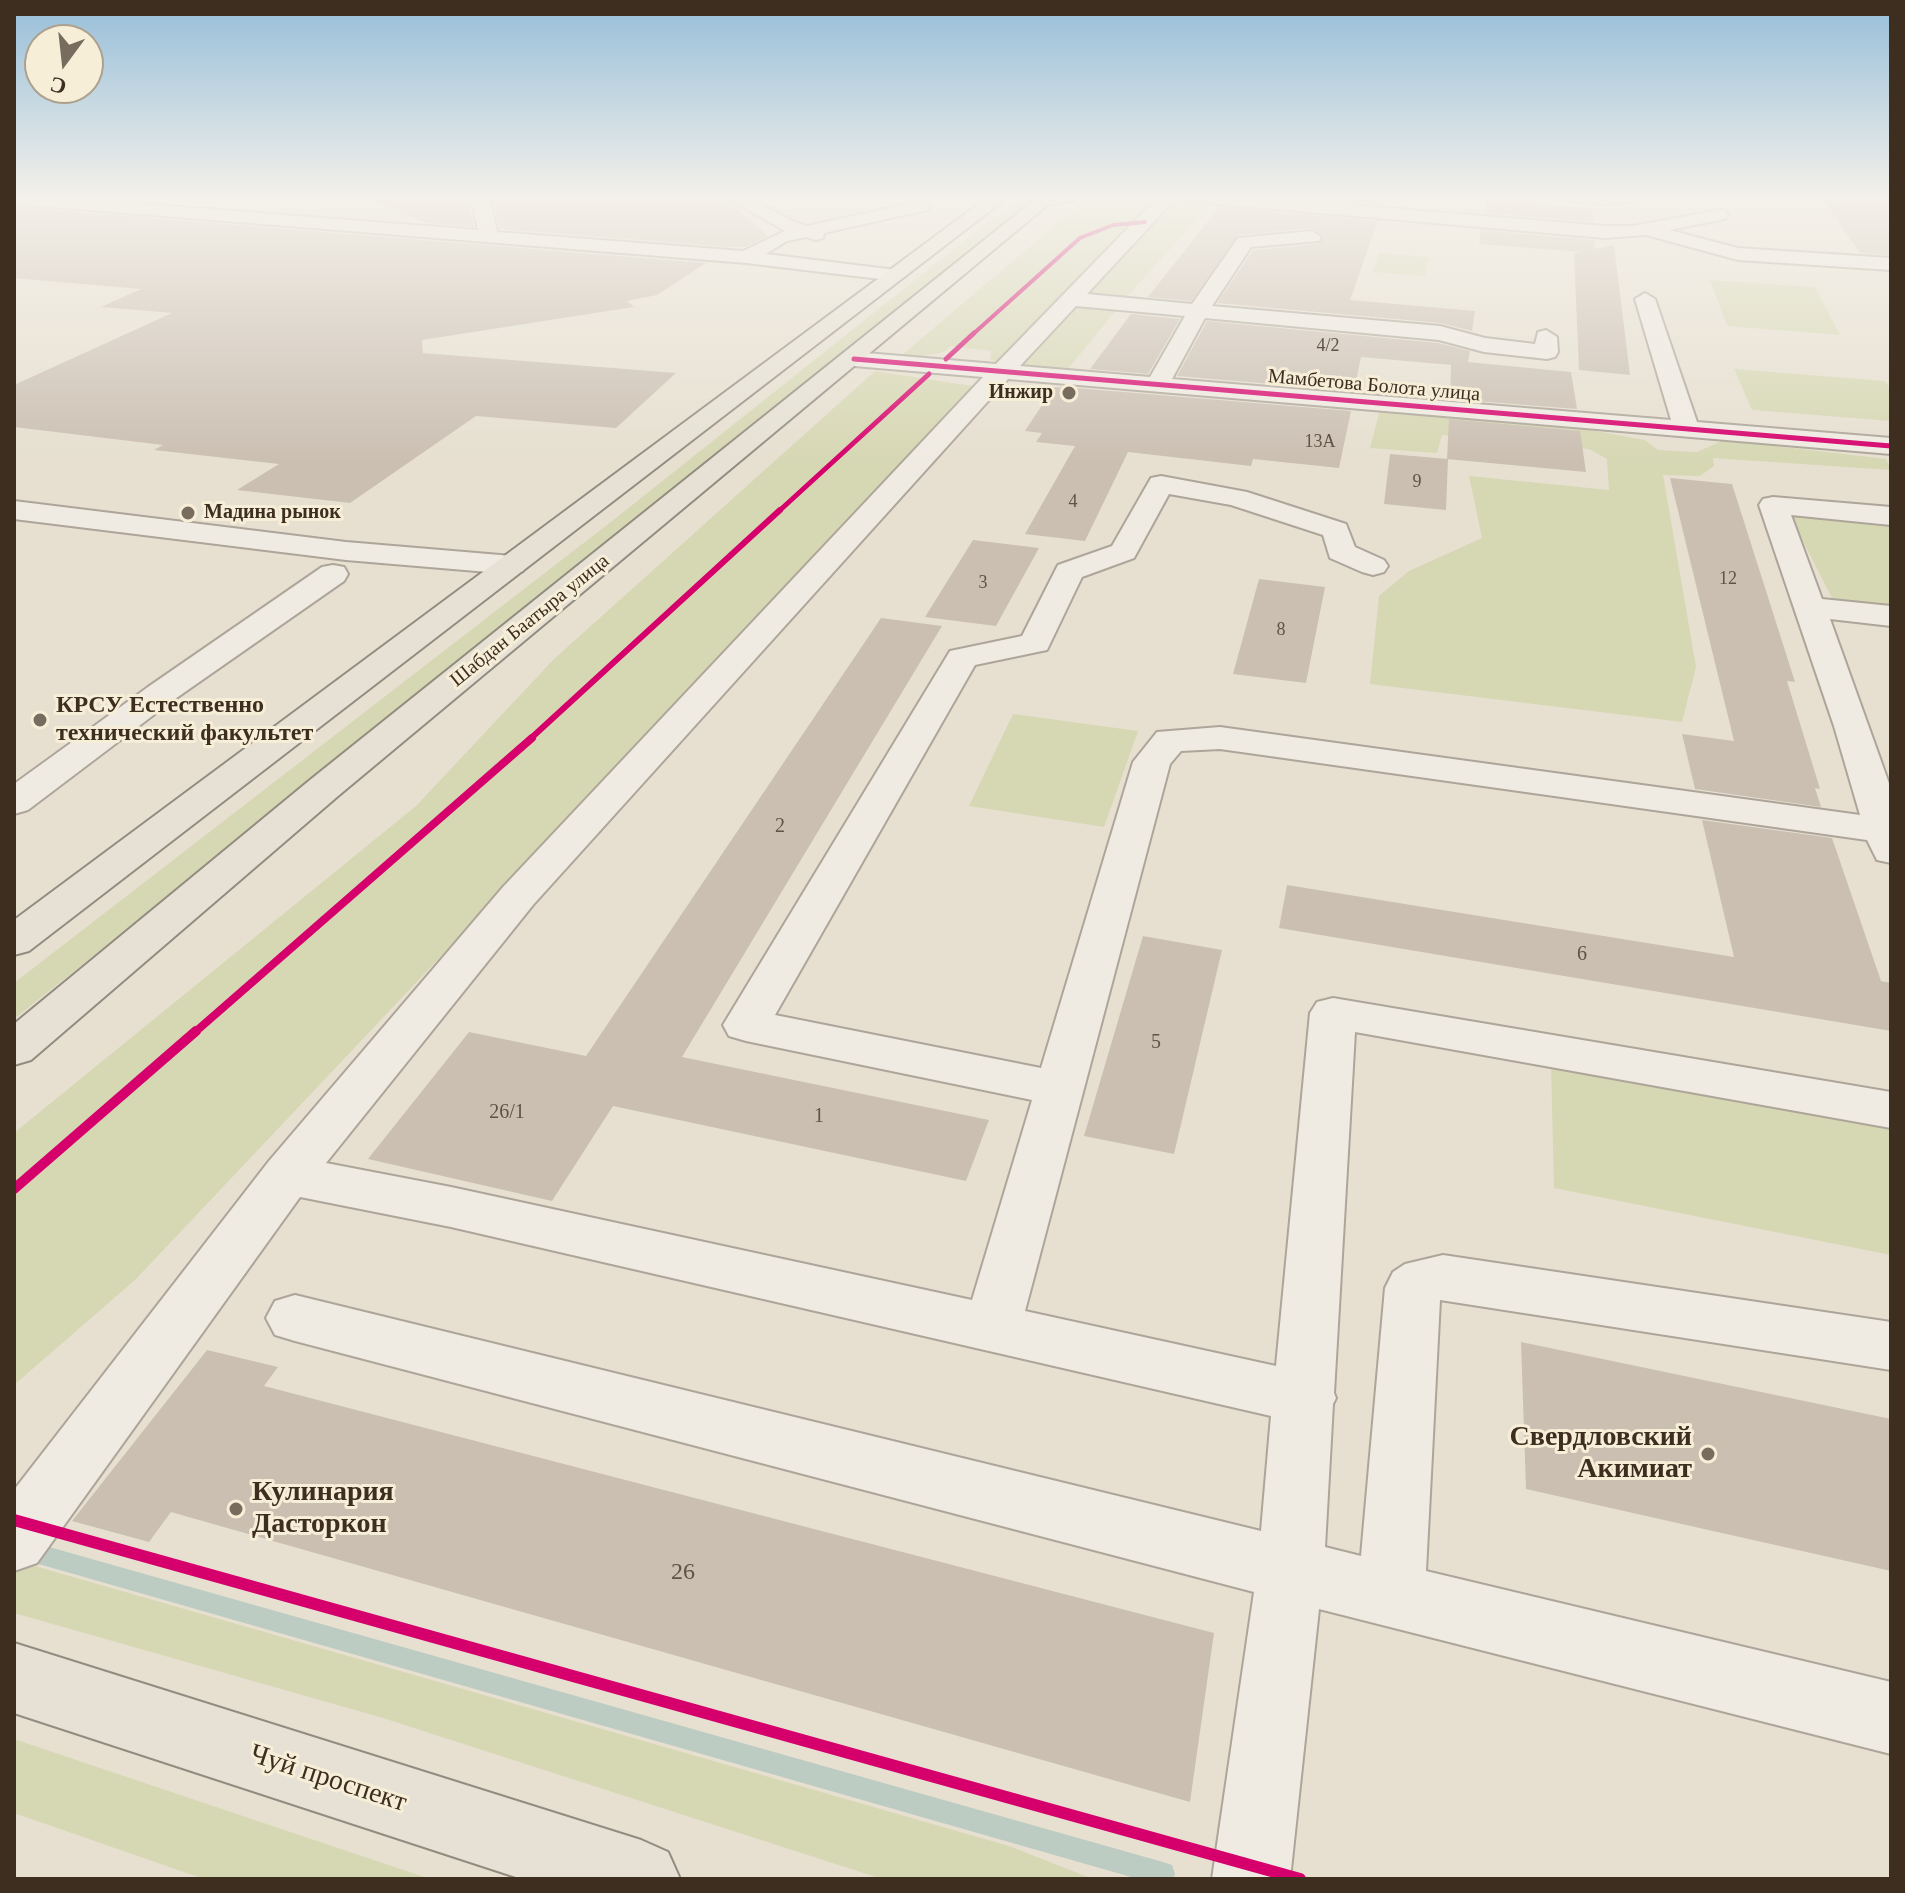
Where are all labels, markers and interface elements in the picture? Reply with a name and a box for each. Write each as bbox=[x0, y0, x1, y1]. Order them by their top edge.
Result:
north arrow bbox=[24, 24, 104, 104]
text: С bbox=[47, 72, 69, 100]
house number: 4/2 bbox=[1316, 335, 1340, 357]
street label: Мамбетова Болота улица bbox=[1267, 365, 1481, 407]
place label: Инжир bbox=[989, 381, 1053, 405]
marker: Инжир bbox=[1060, 384, 1078, 402]
house number: 13А bbox=[1305, 431, 1335, 453]
house number: 9 bbox=[1412, 471, 1422, 493]
house number: 4 bbox=[1068, 491, 1078, 513]
place label: Мадина рынок bbox=[204, 501, 341, 525]
marker: Мадина рынок bbox=[179, 504, 197, 522]
street label: Шабдан Баатыра улица bbox=[446, 549, 614, 693]
house number: 12 bbox=[1719, 568, 1737, 590]
house number: 3 bbox=[978, 572, 988, 594]
house number: 8 bbox=[1276, 619, 1286, 641]
place label: КРСУ Естественно технический факультет bbox=[56, 692, 313, 748]
marker: КРСУ Естественно технический факультет bbox=[31, 711, 49, 729]
house number: 2 bbox=[775, 815, 785, 839]
house number: 6 bbox=[1577, 943, 1587, 967]
house number: 5 bbox=[1151, 1031, 1161, 1055]
house number: 26/1 bbox=[489, 1101, 525, 1125]
house number: 1 bbox=[814, 1105, 824, 1129]
place label: Свердловский Акимиат bbox=[1510, 1421, 1692, 1487]
marker: Свердловский Акимиат bbox=[1699, 1445, 1717, 1463]
place label: Кулинария Дасторкон bbox=[252, 1476, 394, 1542]
marker: Кулинария Дасторкон bbox=[227, 1500, 245, 1518]
house number: 26 bbox=[671, 1559, 695, 1587]
street label: Чуй проспект bbox=[245, 1738, 411, 1820]

